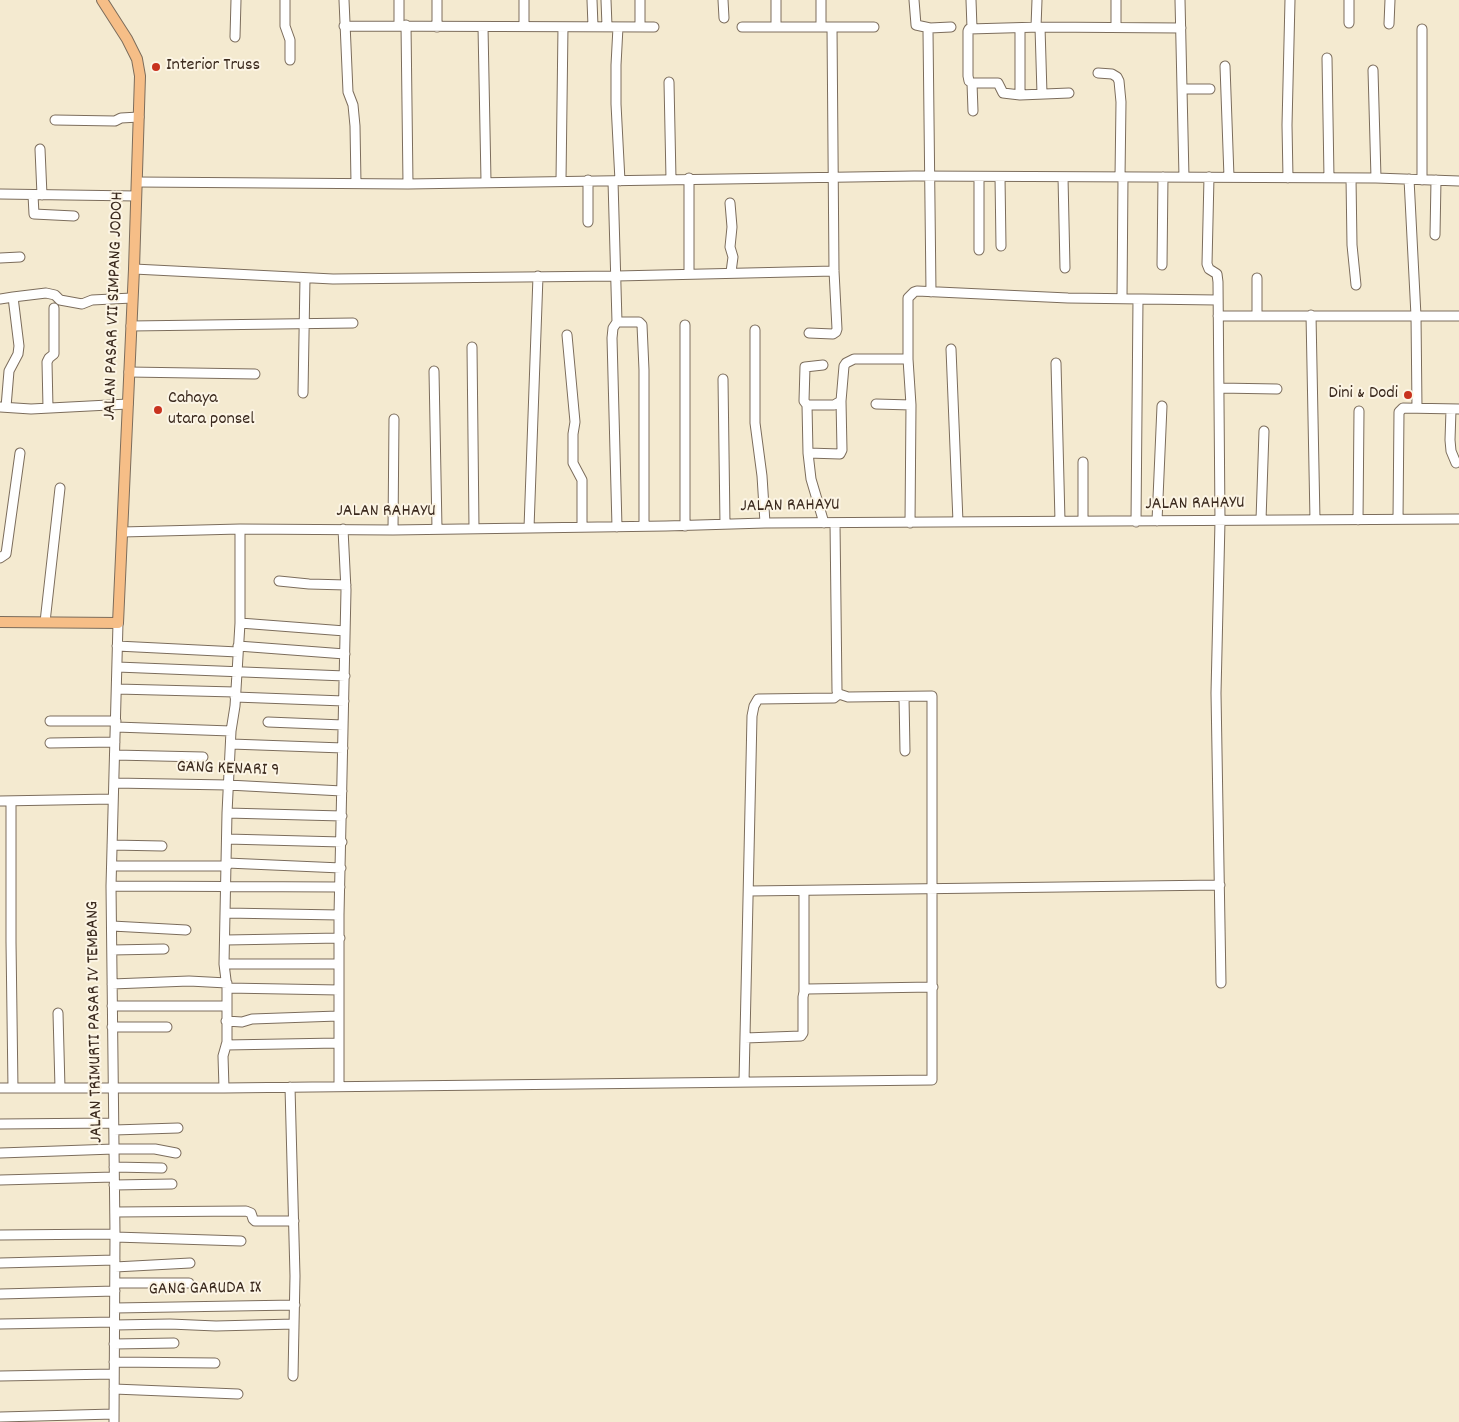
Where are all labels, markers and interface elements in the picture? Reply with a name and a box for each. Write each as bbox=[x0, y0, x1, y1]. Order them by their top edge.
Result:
place label: Interior Truss bbox=[166, 56, 260, 78]
marker: Interior Truss bbox=[150, 61, 162, 73]
street label: JALAN PASAR VII SIMPANG JODOH bbox=[100, 191, 130, 421]
place label: Dini & Dodi bbox=[1329, 384, 1398, 406]
place label: Cahaya utara ponsel bbox=[168, 389, 254, 432]
marker: Dini & Dodi bbox=[1402, 389, 1414, 401]
marker: Cahaya utara ponsel bbox=[152, 404, 164, 416]
street label: JALAN RAHAYU bbox=[1145, 493, 1245, 517]
street label: JALAN RAHAYU bbox=[740, 495, 840, 519]
street label: JALAN RAHAYU bbox=[336, 502, 436, 524]
street label: GANG KENARI 9 bbox=[176, 757, 280, 783]
street label: JALAN TRIMURTI PASAR IV TEMBANG bbox=[83, 901, 109, 1143]
street label: GANG GARUDA IX bbox=[149, 1278, 261, 1302]

